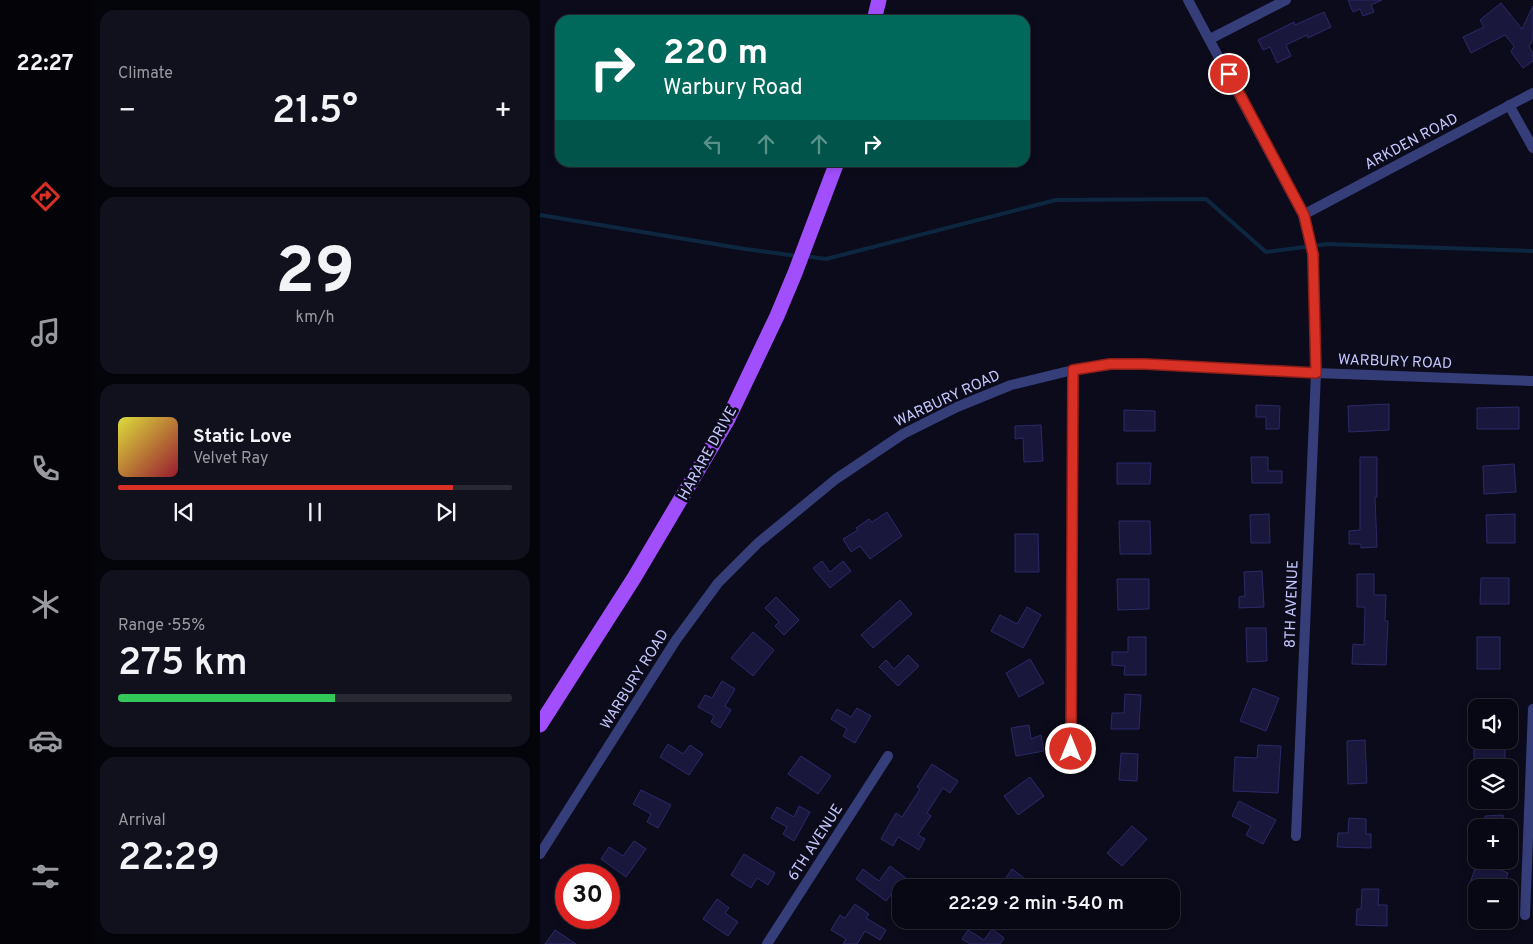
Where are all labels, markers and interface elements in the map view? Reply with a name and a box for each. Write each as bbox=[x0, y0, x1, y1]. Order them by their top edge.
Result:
text: 220 m bbox=[663, 32, 768, 76]
icon: right bbox=[580, 35, 645, 100]
text: 22:27 bbox=[16, 51, 74, 78]
pin bbox=[1208, 53, 1250, 95]
icon: arrive bbox=[1215, 60, 1243, 88]
text: Climate bbox=[118, 64, 173, 84]
text: Warbury Road bbox=[663, 75, 803, 102]
text: 21.5° bbox=[272, 88, 358, 137]
text: − bbox=[118, 94, 136, 130]
text: + bbox=[494, 94, 512, 130]
street label: ARKDEN ROAD bbox=[1362, 110, 1462, 175]
icon: left bbox=[699, 130, 727, 158]
icon: ahead bbox=[752, 130, 780, 158]
icon: ahead bbox=[805, 130, 833, 158]
icon: right bbox=[858, 130, 886, 158]
icon: directions bbox=[28, 179, 63, 214]
text: 29 bbox=[275, 234, 355, 316]
text: km/h bbox=[296, 308, 334, 328]
icon: music bbox=[28, 315, 63, 350]
street label: WARBURY ROAD bbox=[1337, 351, 1452, 374]
street label: WARBURY ROAD bbox=[892, 367, 1004, 432]
street label: HARARE DRIVE bbox=[675, 403, 742, 504]
text: Static Love bbox=[193, 425, 292, 449]
text: Velvet Ray bbox=[193, 449, 268, 469]
icon: phone bbox=[28, 451, 63, 486]
icon: previous bbox=[170, 498, 198, 526]
icon: pause bbox=[301, 498, 329, 526]
icon: next bbox=[432, 498, 460, 526]
street label: 8TH AVENUE bbox=[1281, 560, 1304, 648]
icon: climate bbox=[28, 587, 63, 622]
text: Range · 55% bbox=[118, 616, 205, 636]
street label: WARBURY ROAD bbox=[597, 626, 674, 733]
text: 275 km bbox=[118, 640, 248, 689]
map controls bbox=[1468, 699, 1518, 929]
button: sound bbox=[1468, 699, 1518, 749]
position arrow bbox=[1044, 722, 1096, 774]
icon: car bbox=[28, 723, 63, 758]
button: layers bbox=[1468, 759, 1518, 809]
street label: 6TH AVENUE bbox=[784, 801, 848, 885]
text: Arrival bbox=[118, 811, 166, 831]
button: + bbox=[1468, 819, 1518, 869]
text: 22:29 bbox=[118, 835, 220, 884]
icon: filters bbox=[28, 859, 63, 894]
speed limit sign: 30 bbox=[555, 864, 620, 929]
button: − bbox=[1468, 879, 1518, 929]
text: 22:29 · 2 min · 540 m bbox=[948, 892, 1124, 916]

